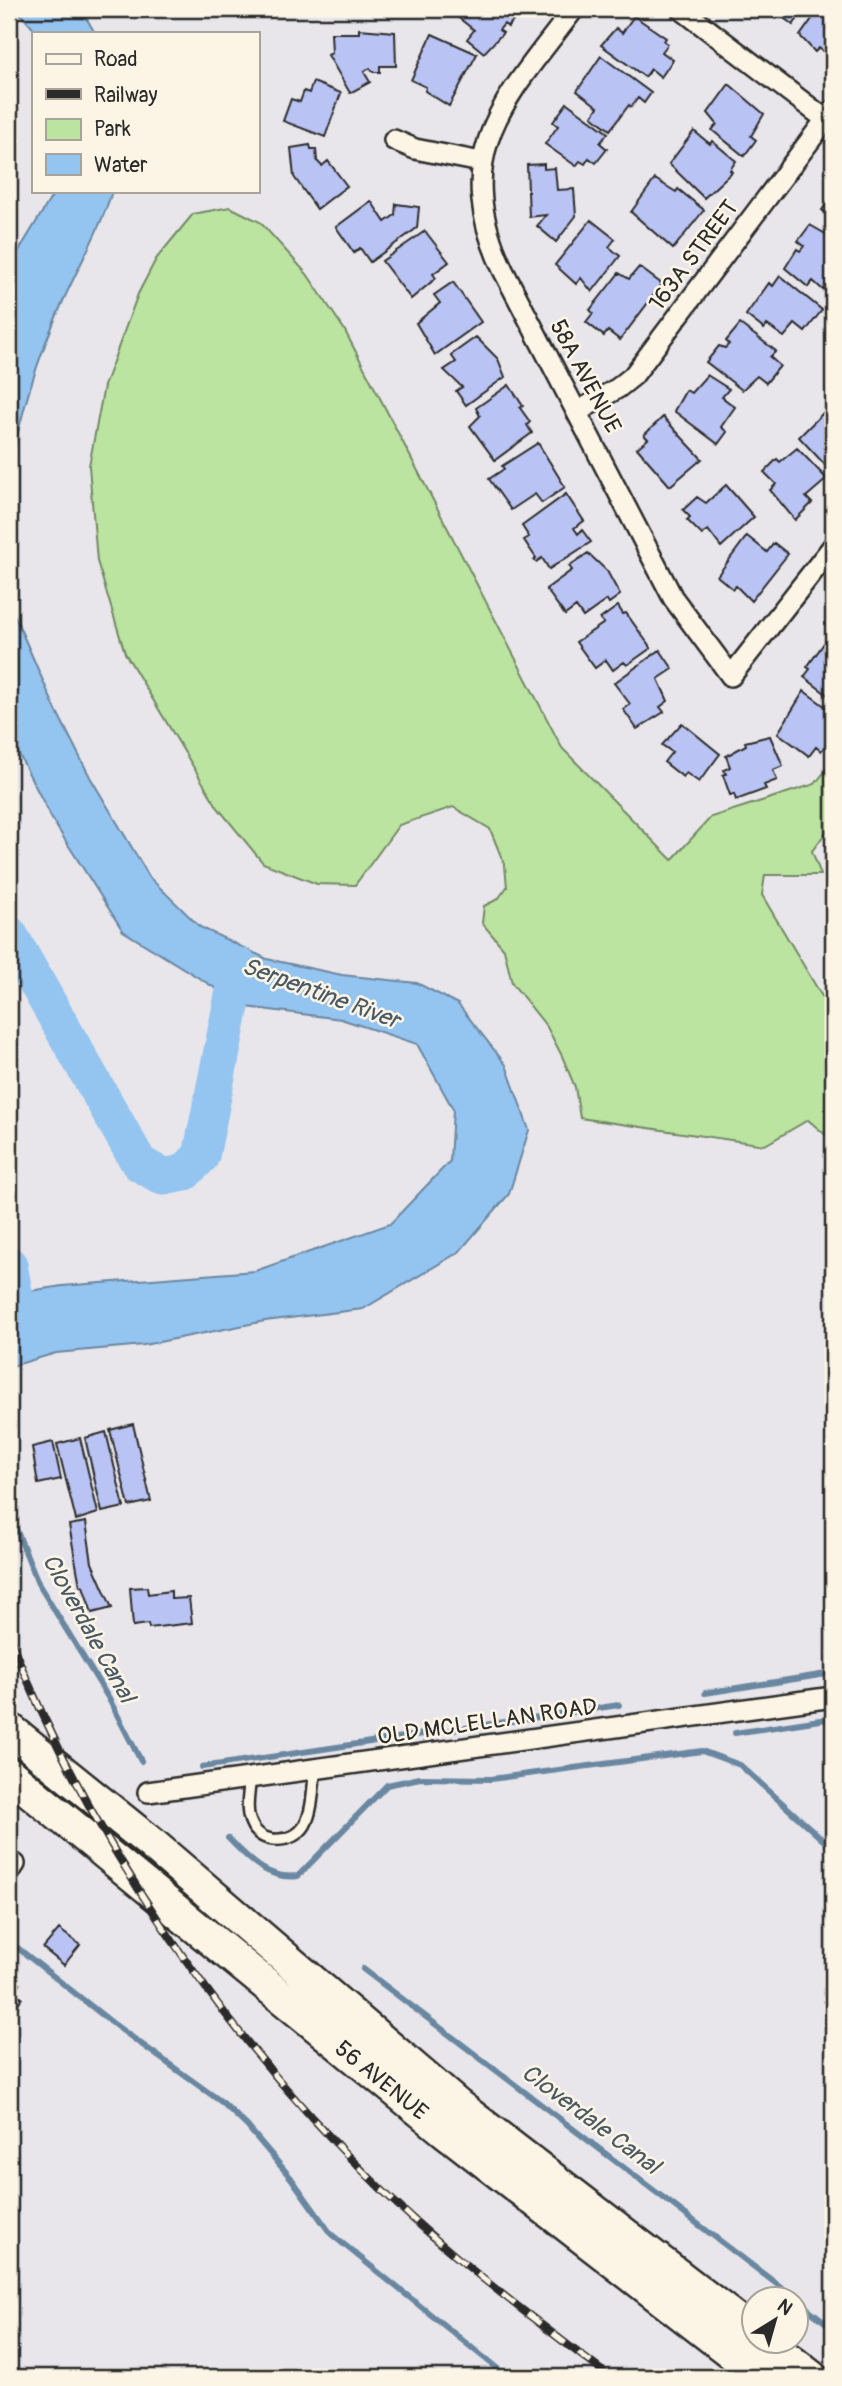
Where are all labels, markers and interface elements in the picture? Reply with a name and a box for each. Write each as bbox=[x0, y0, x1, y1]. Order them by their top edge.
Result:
legend bbox=[32, 32, 259, 192]
text: Road bbox=[94, 46, 138, 73]
text: Railway bbox=[94, 82, 158, 109]
text: Park bbox=[94, 116, 131, 143]
text: Water bbox=[94, 152, 148, 179]
street label: 163A STREET bbox=[642, 194, 745, 316]
street label: 58A AVENUE bbox=[543, 314, 628, 438]
water label: Serpentine River bbox=[238, 952, 406, 1036]
water label: Cloverdale Canal bbox=[36, 1549, 142, 1710]
street label: OLD MCLELLAN ROAD bbox=[375, 1692, 599, 1751]
street label: 56 AVENUE bbox=[329, 2034, 434, 2127]
water label: Cloverdale Canal bbox=[516, 2058, 667, 2182]
north arrow bbox=[740, 2284, 810, 2354]
text: N bbox=[772, 2294, 797, 2321]

